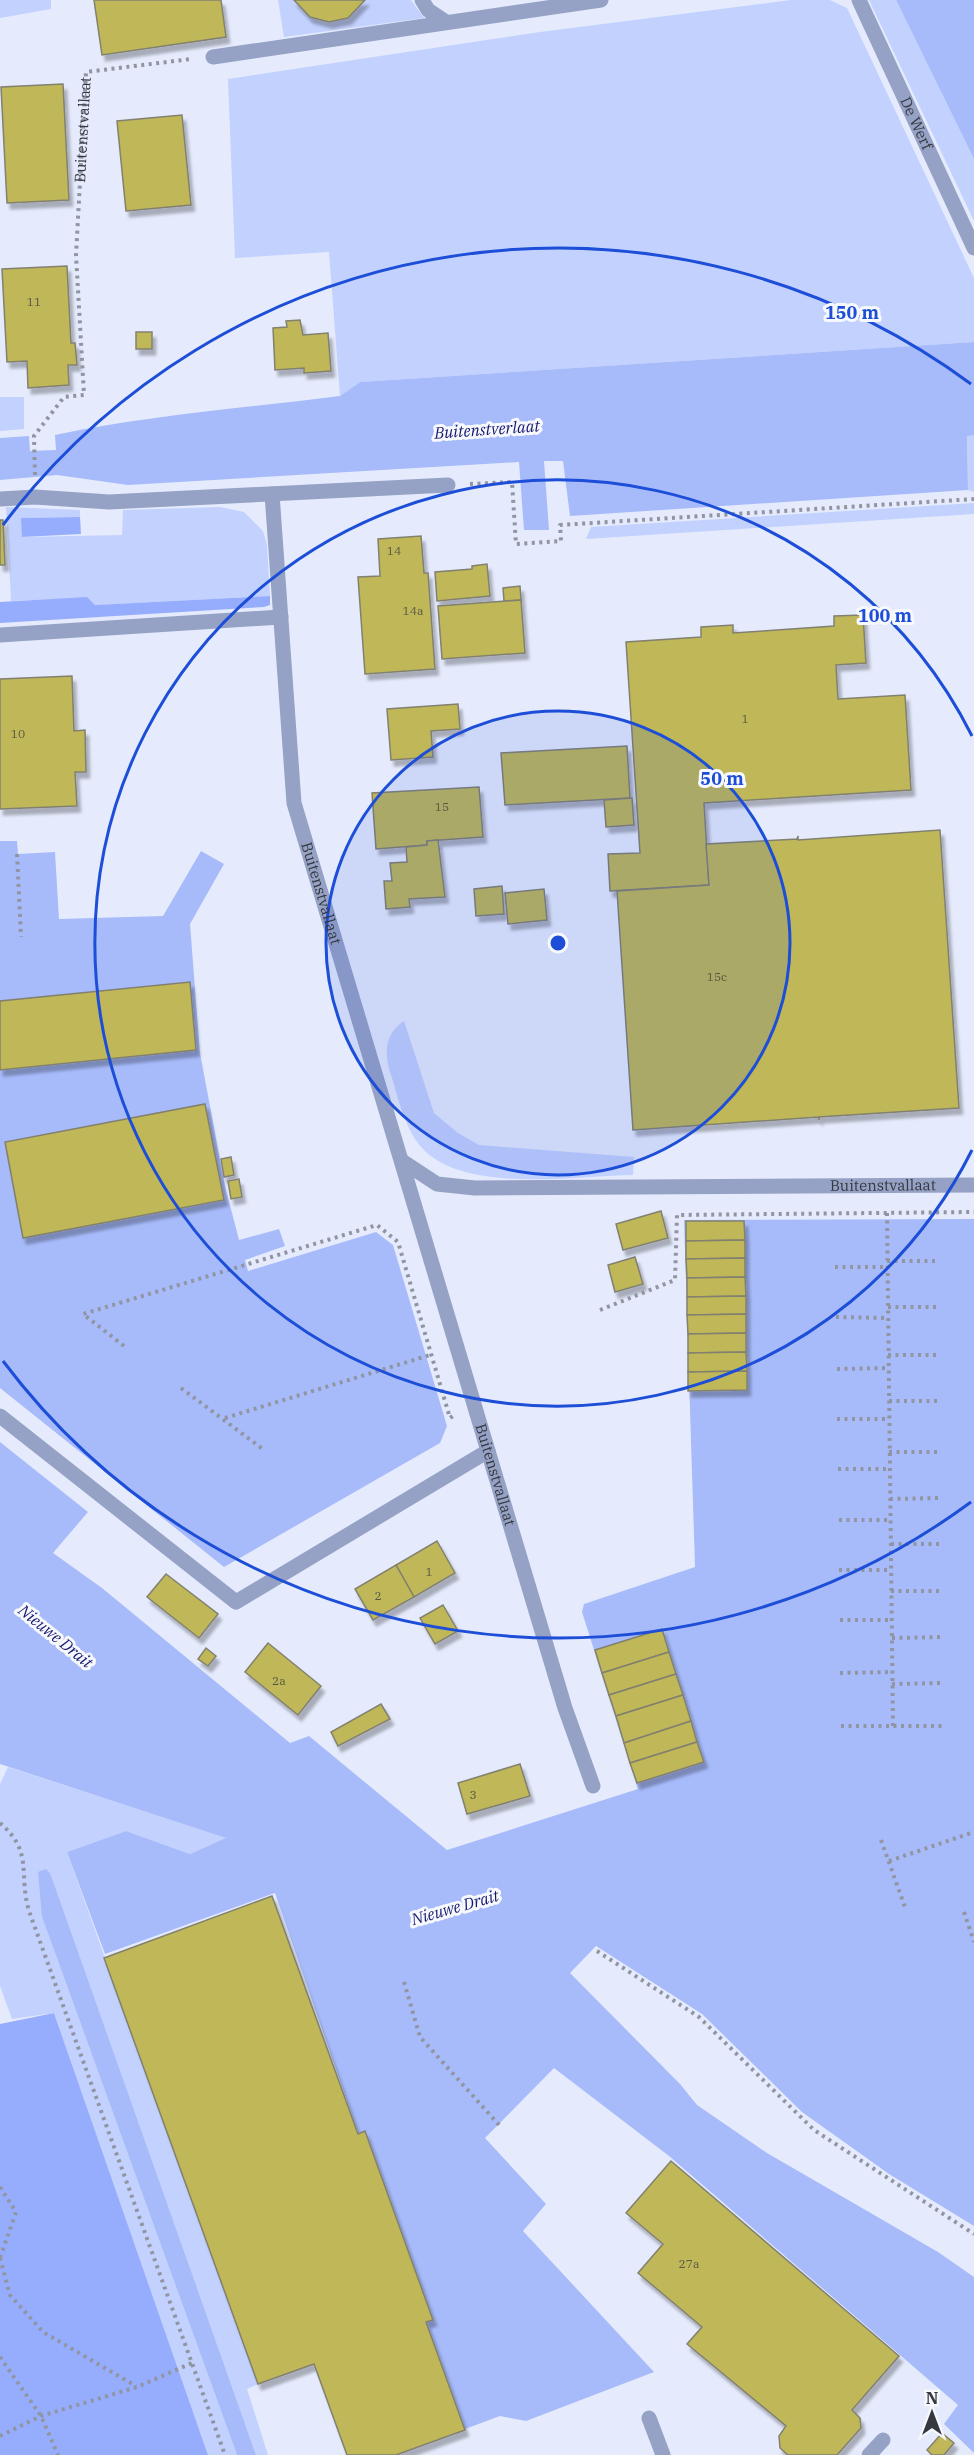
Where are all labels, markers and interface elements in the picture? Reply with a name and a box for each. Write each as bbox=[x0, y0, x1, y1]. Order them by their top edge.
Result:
street label: Buitenstvallaat bbox=[70, 76, 95, 183]
street label: De Werf bbox=[896, 94, 937, 153]
house number: 11 bbox=[27, 294, 41, 309]
text: 150 m bbox=[825, 301, 880, 324]
water label: Buitenstverlaat bbox=[433, 415, 542, 443]
house number: 14 bbox=[387, 543, 401, 558]
house number: 14a bbox=[403, 603, 424, 618]
text: 100 m bbox=[858, 604, 913, 627]
house number: 1 bbox=[741, 711, 749, 726]
house number: 10 bbox=[11, 726, 25, 741]
text: 50 m bbox=[700, 767, 744, 790]
house number: 15 bbox=[435, 799, 449, 814]
street label: Buitenstvallaat bbox=[297, 840, 346, 947]
centre of rings bbox=[548, 933, 568, 953]
house number: 15c bbox=[707, 969, 727, 984]
street label: Buitenstvallaat bbox=[830, 1175, 936, 1195]
street label: Buitenstvallaat bbox=[471, 1421, 520, 1528]
house number: 1 bbox=[425, 1564, 433, 1579]
house number: 2 bbox=[374, 1588, 382, 1603]
water label: Nieuwe Drait bbox=[14, 1599, 98, 1673]
house number: 2a bbox=[272, 1673, 286, 1688]
house number: 3 bbox=[469, 1787, 477, 1802]
water label: Nieuwe Drait bbox=[408, 1885, 502, 1929]
house number: 27a bbox=[679, 2256, 700, 2271]
north arrow bbox=[902, 2383, 962, 2443]
text: N bbox=[926, 2388, 938, 2408]

